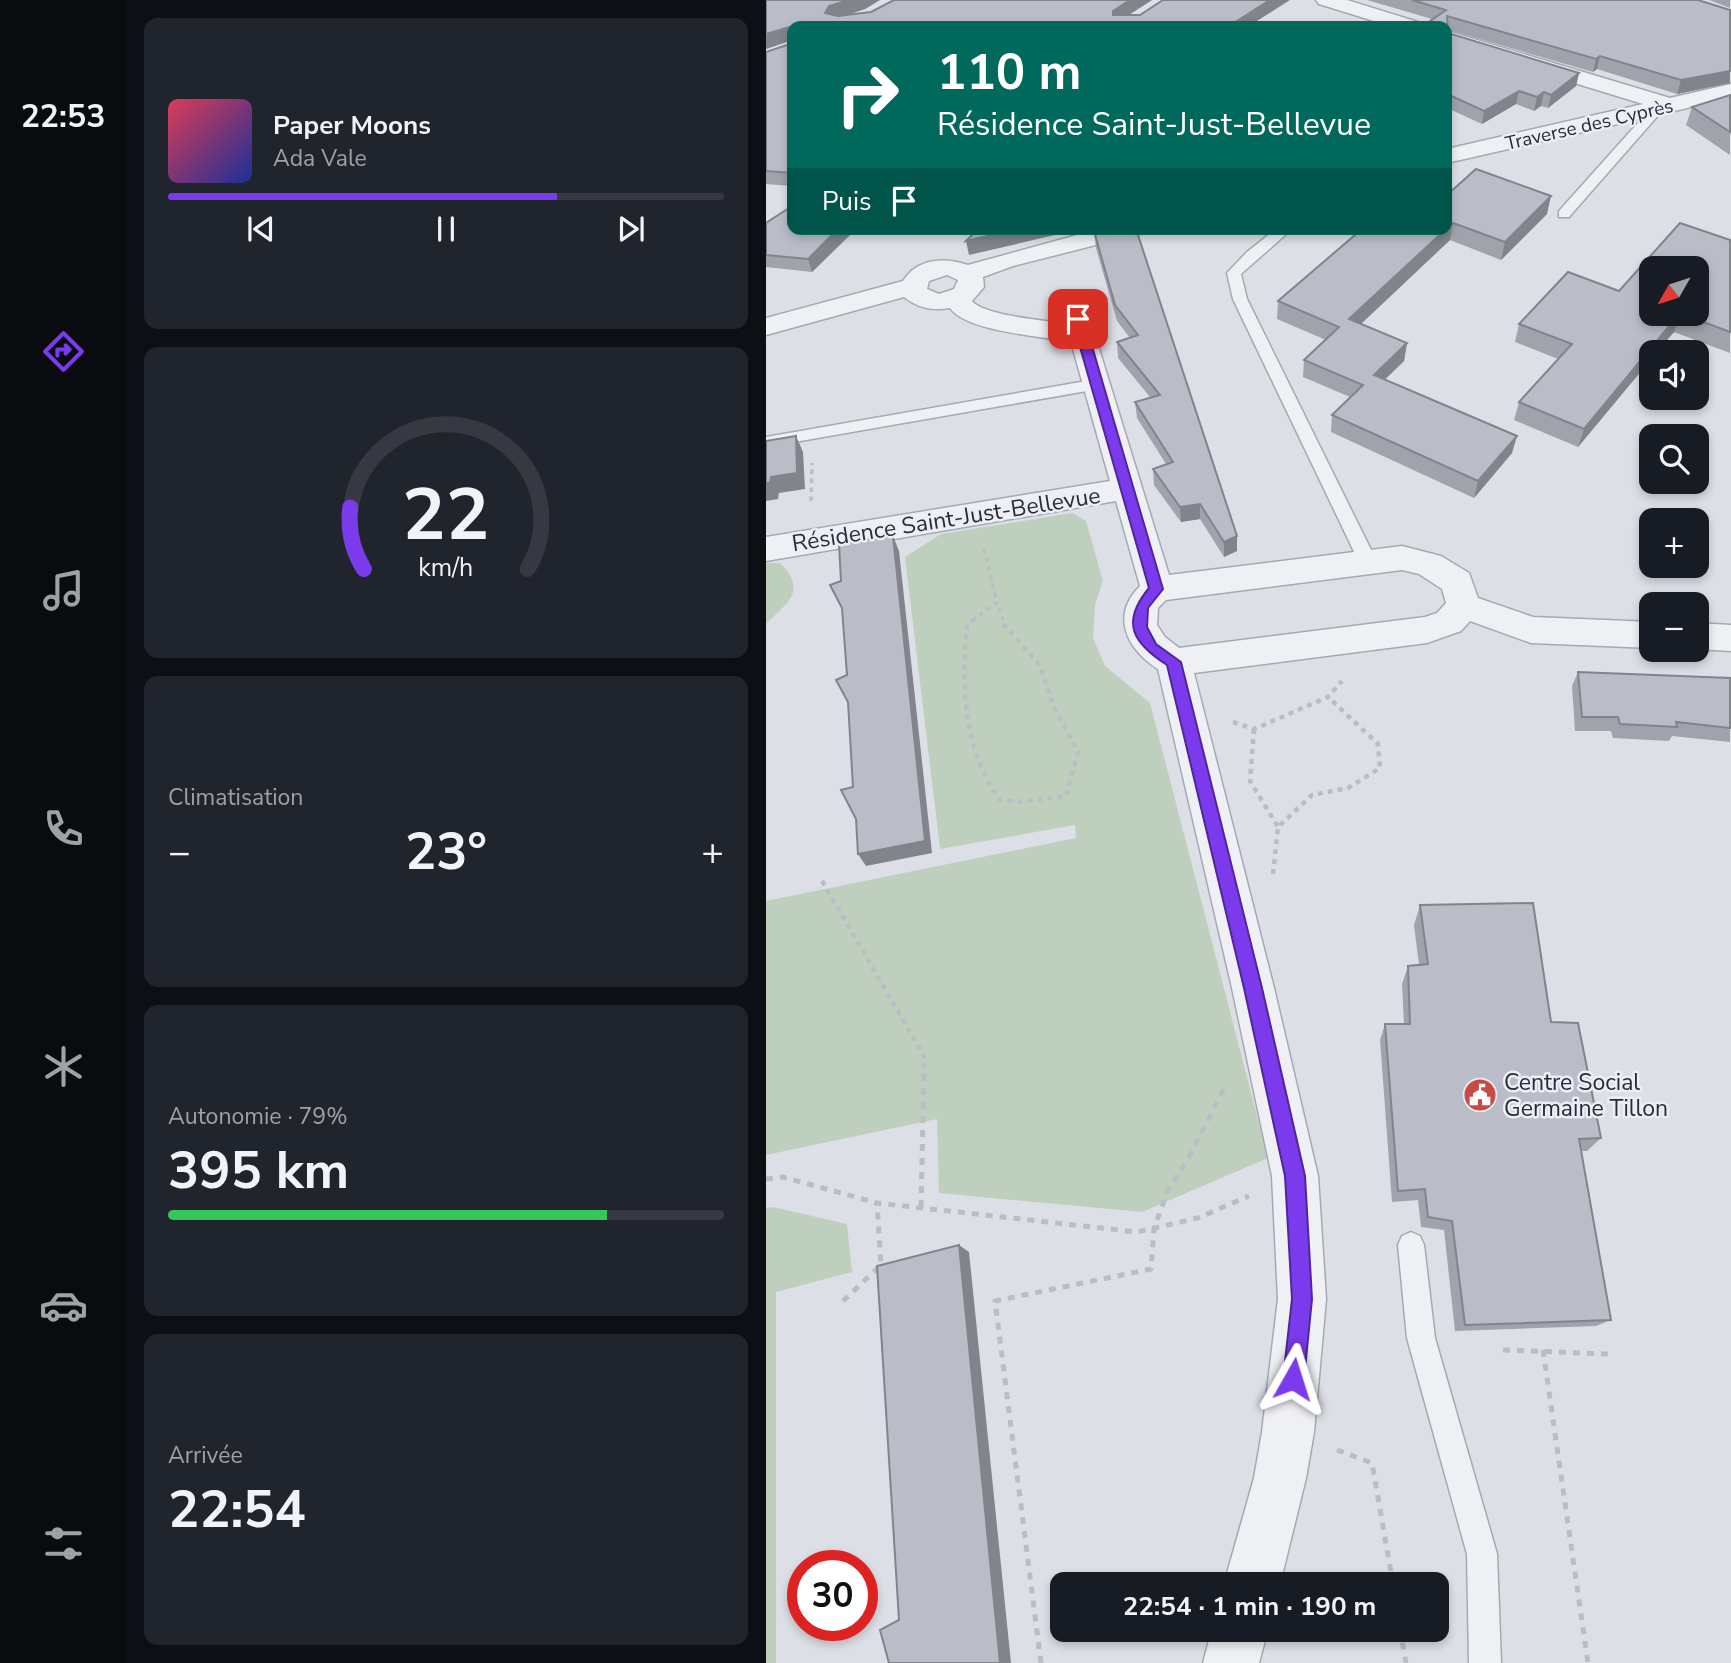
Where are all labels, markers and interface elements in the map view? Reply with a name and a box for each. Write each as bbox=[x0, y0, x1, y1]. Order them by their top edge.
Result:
text: 110 m bbox=[937, 39, 1081, 106]
icon: right bbox=[822, 49, 913, 140]
street label: Traverse des Cyprès bbox=[1503, 93, 1676, 157]
text: 22:53 bbox=[21, 95, 105, 138]
text: Résidence Saint-Just-Bellevue bbox=[937, 103, 1371, 146]
text: Paper Moons bbox=[273, 108, 431, 143]
text: Ada Vale bbox=[273, 143, 367, 174]
icon: arrive bbox=[885, 182, 923, 220]
text: Puis bbox=[822, 184, 871, 219]
icon: previous bbox=[242, 210, 280, 248]
icon: pause bbox=[427, 210, 465, 248]
icon: next bbox=[612, 210, 650, 248]
north arrow bbox=[1639, 256, 1709, 326]
map controls bbox=[1639, 256, 1709, 662]
pin bbox=[1048, 289, 1108, 349]
icon: arrive bbox=[1059, 300, 1097, 338]
icon: directions bbox=[39, 327, 88, 376]
button: sound bbox=[1639, 340, 1709, 410]
button: search bbox=[1639, 424, 1709, 494]
text: 22 bbox=[402, 465, 490, 565]
street label: Résidence Saint-Just-Bellevue bbox=[790, 480, 1103, 559]
button: + bbox=[1639, 508, 1709, 578]
text: km/h bbox=[418, 550, 474, 584]
icon: music bbox=[39, 566, 88, 615]
button: − bbox=[1639, 592, 1709, 662]
text: Climatisation bbox=[168, 782, 303, 813]
icon: phone bbox=[39, 804, 88, 853]
text: 23° bbox=[405, 816, 487, 887]
text: − bbox=[168, 827, 191, 878]
text: + bbox=[701, 827, 724, 878]
icon: climate bbox=[39, 1042, 88, 1091]
place label: Centre Social Germaine Tillon bbox=[1504, 1067, 1668, 1124]
public building icon: Centre Social Germaine Tillon bbox=[1461, 1076, 1499, 1114]
text: Autonomie · 79% bbox=[168, 1101, 348, 1132]
text: 395 km bbox=[168, 1135, 349, 1206]
icon: car bbox=[39, 1281, 88, 1330]
position arrow bbox=[1256, 1342, 1330, 1416]
text: Arrivée bbox=[168, 1440, 243, 1471]
text: 22:54 bbox=[168, 1474, 306, 1545]
icon: filters bbox=[39, 1519, 88, 1568]
speed limit sign: 30 bbox=[787, 1550, 878, 1641]
text: 22:54 · 1 min · 190 m bbox=[1123, 1589, 1376, 1624]

